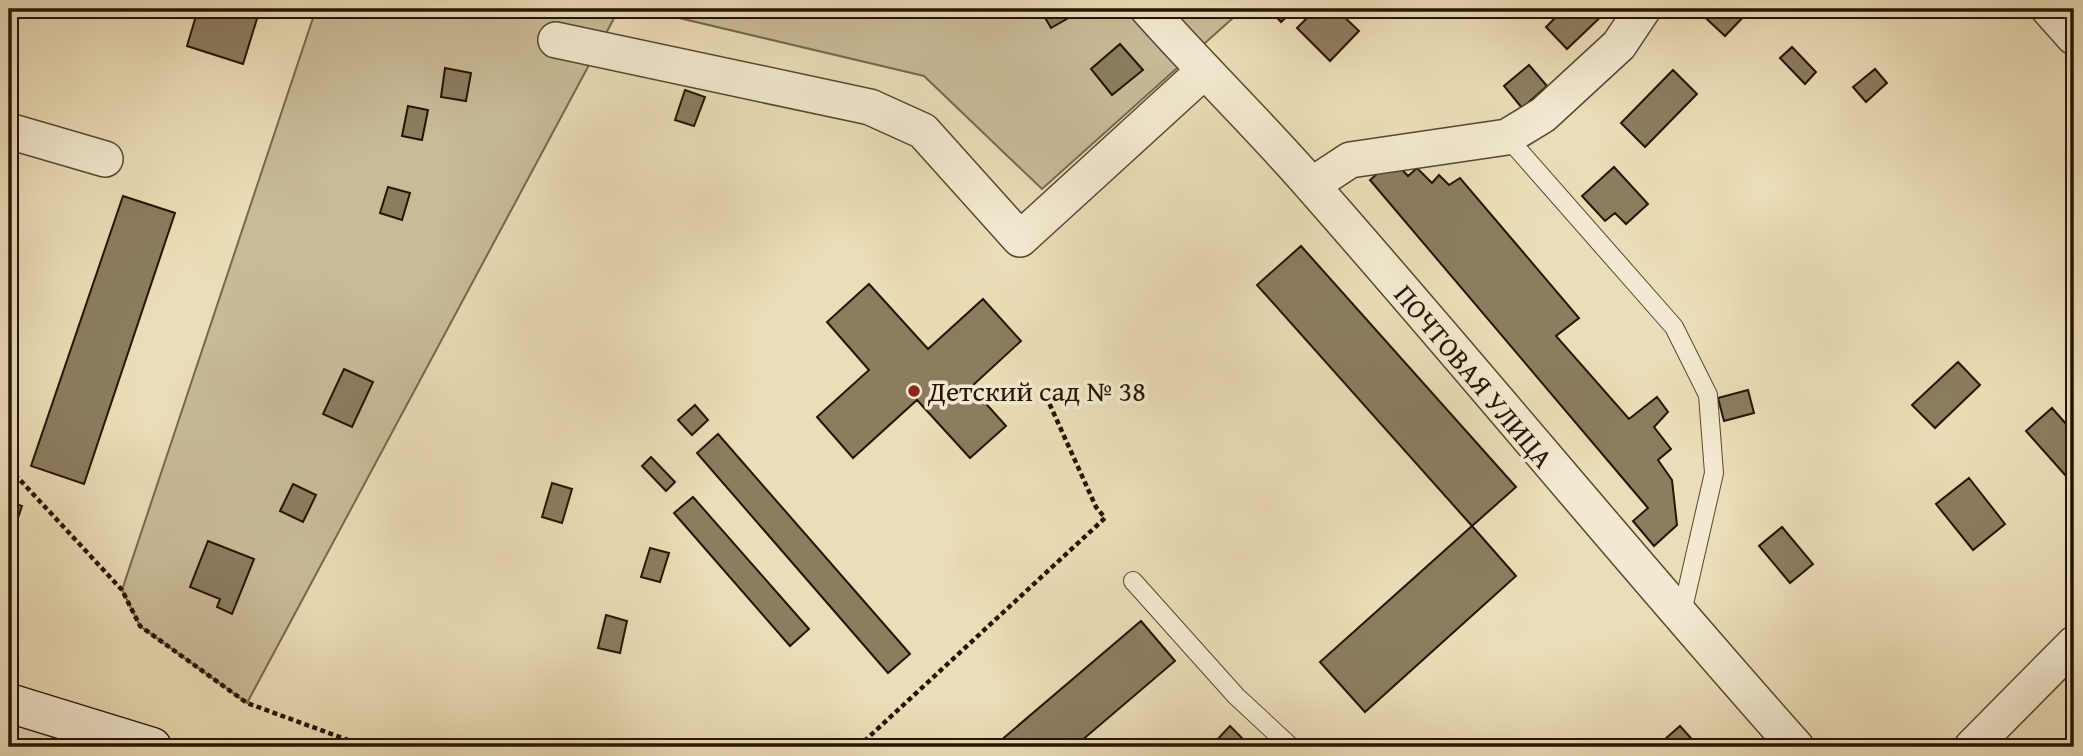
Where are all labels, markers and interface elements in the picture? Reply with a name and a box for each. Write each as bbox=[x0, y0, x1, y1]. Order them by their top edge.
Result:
street label: ПОЧТОВАЯ УЛИЦА bbox=[1385, 275, 1564, 477]
place label: Детский сад № 38 bbox=[927, 370, 1146, 411]
marker: Детский сад № 38 bbox=[906, 383, 922, 399]

